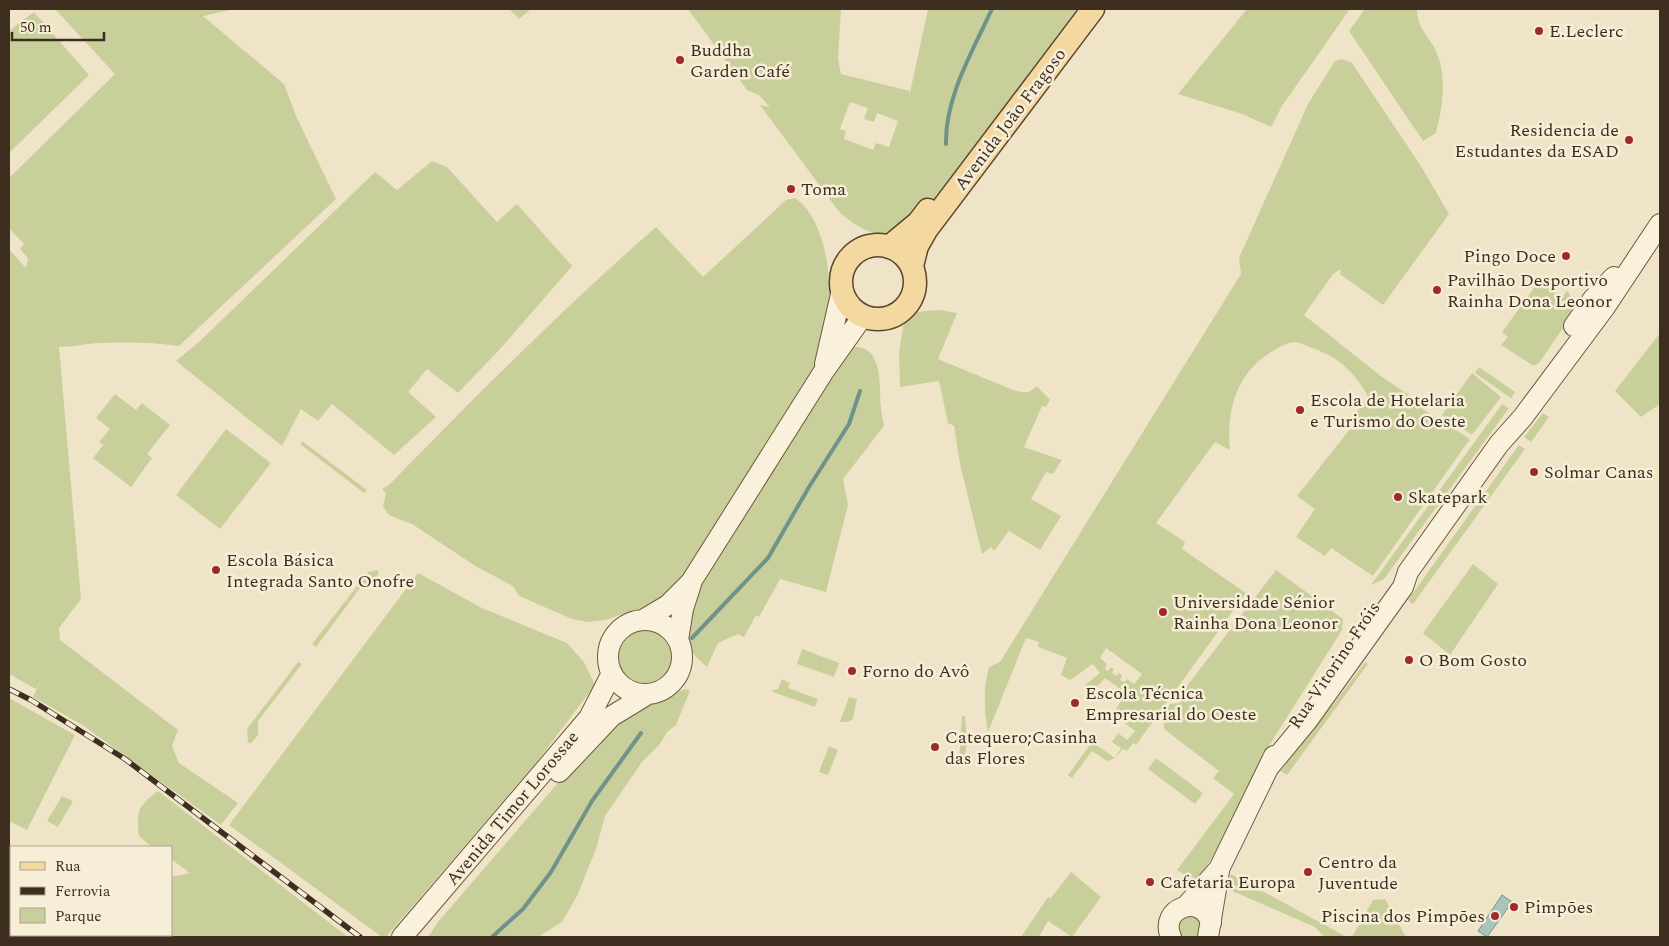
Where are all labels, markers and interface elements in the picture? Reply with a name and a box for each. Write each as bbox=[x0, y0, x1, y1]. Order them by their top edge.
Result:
scale bar bbox=[12, 10, 105, 42]
text: 50 m bbox=[20, 16, 52, 39]
place label: E.Leclerc bbox=[1549, 18, 1624, 45]
marker: E.Leclerc bbox=[1533, 25, 1545, 37]
place label: Buddha Garden Café bbox=[690, 37, 790, 85]
street label: Avenida João Fragoso bbox=[948, 42, 1073, 196]
marker: Buddha Garden Café bbox=[674, 54, 686, 66]
place label: Residencia de Estudantes da ESAD bbox=[1455, 117, 1619, 165]
marker: Residencia de Estudantes da ESAD bbox=[1623, 134, 1635, 146]
place label: Toma bbox=[801, 176, 846, 203]
marker: Toma bbox=[785, 183, 797, 195]
place label: Pingo Doce bbox=[1464, 243, 1556, 270]
marker: Pingo Doce bbox=[1560, 250, 1572, 262]
place label: Pavilhão Desportivo Rainha Dona Leonor bbox=[1447, 267, 1612, 315]
marker: Pavilhão Desportivo Rainha Dona Leonor bbox=[1431, 284, 1443, 296]
place label: Escola de Hotelaria e Turismo do Oeste bbox=[1310, 387, 1466, 435]
marker: Escola de Hotelaria e Turismo do Oeste bbox=[1294, 404, 1306, 416]
place label: Solmar Canas bbox=[1544, 459, 1654, 486]
marker: Solmar Canas bbox=[1528, 466, 1540, 478]
place label: Skatepark bbox=[1408, 484, 1488, 511]
marker: Skatepark bbox=[1392, 491, 1404, 503]
place label: Escola Básica Integrada Santo Onofre bbox=[226, 547, 414, 595]
marker: Escola Básica Integrada Santo Onofre bbox=[210, 564, 222, 576]
place label: Universidade Sénior Rainha Dona Leonor bbox=[1173, 589, 1338, 637]
street label: Rua Vitorino Fróis bbox=[1282, 596, 1387, 734]
marker: Universidade Sénior Rainha Dona Leonor bbox=[1157, 606, 1169, 618]
place label: O Bom Gosto bbox=[1419, 647, 1527, 674]
marker: O Bom Gosto bbox=[1403, 654, 1415, 666]
place label: Forno do Avô bbox=[862, 658, 970, 685]
marker: Forno do Avô bbox=[846, 665, 858, 677]
place label: Escola Técnica Empresarial do Oeste bbox=[1085, 680, 1256, 728]
marker: Escola Técnica Empresarial do Oeste bbox=[1069, 697, 1081, 709]
place label: Catequero;Casinha das Flores bbox=[945, 724, 1097, 772]
street label: Avenida Timor Lorossae bbox=[439, 725, 585, 892]
marker: Catequero;Casinha das Flores bbox=[929, 741, 941, 753]
legend bbox=[10, 846, 172, 936]
place label: Centro da Juventude bbox=[1318, 849, 1398, 897]
text: Rua bbox=[55, 855, 81, 878]
marker: Centro da Juventude bbox=[1302, 866, 1314, 878]
place label: Cafetaria Europa bbox=[1160, 869, 1296, 896]
marker: Cafetaria Europa bbox=[1144, 876, 1156, 888]
text: Ferrovia bbox=[55, 880, 111, 903]
place label: Pimpões bbox=[1524, 894, 1593, 921]
marker: Pimpões bbox=[1508, 901, 1520, 913]
place label: Piscina dos Pimpões bbox=[1321, 903, 1485, 930]
text: Parque bbox=[55, 905, 102, 928]
marker: Piscina dos Pimpões bbox=[1489, 910, 1501, 922]

